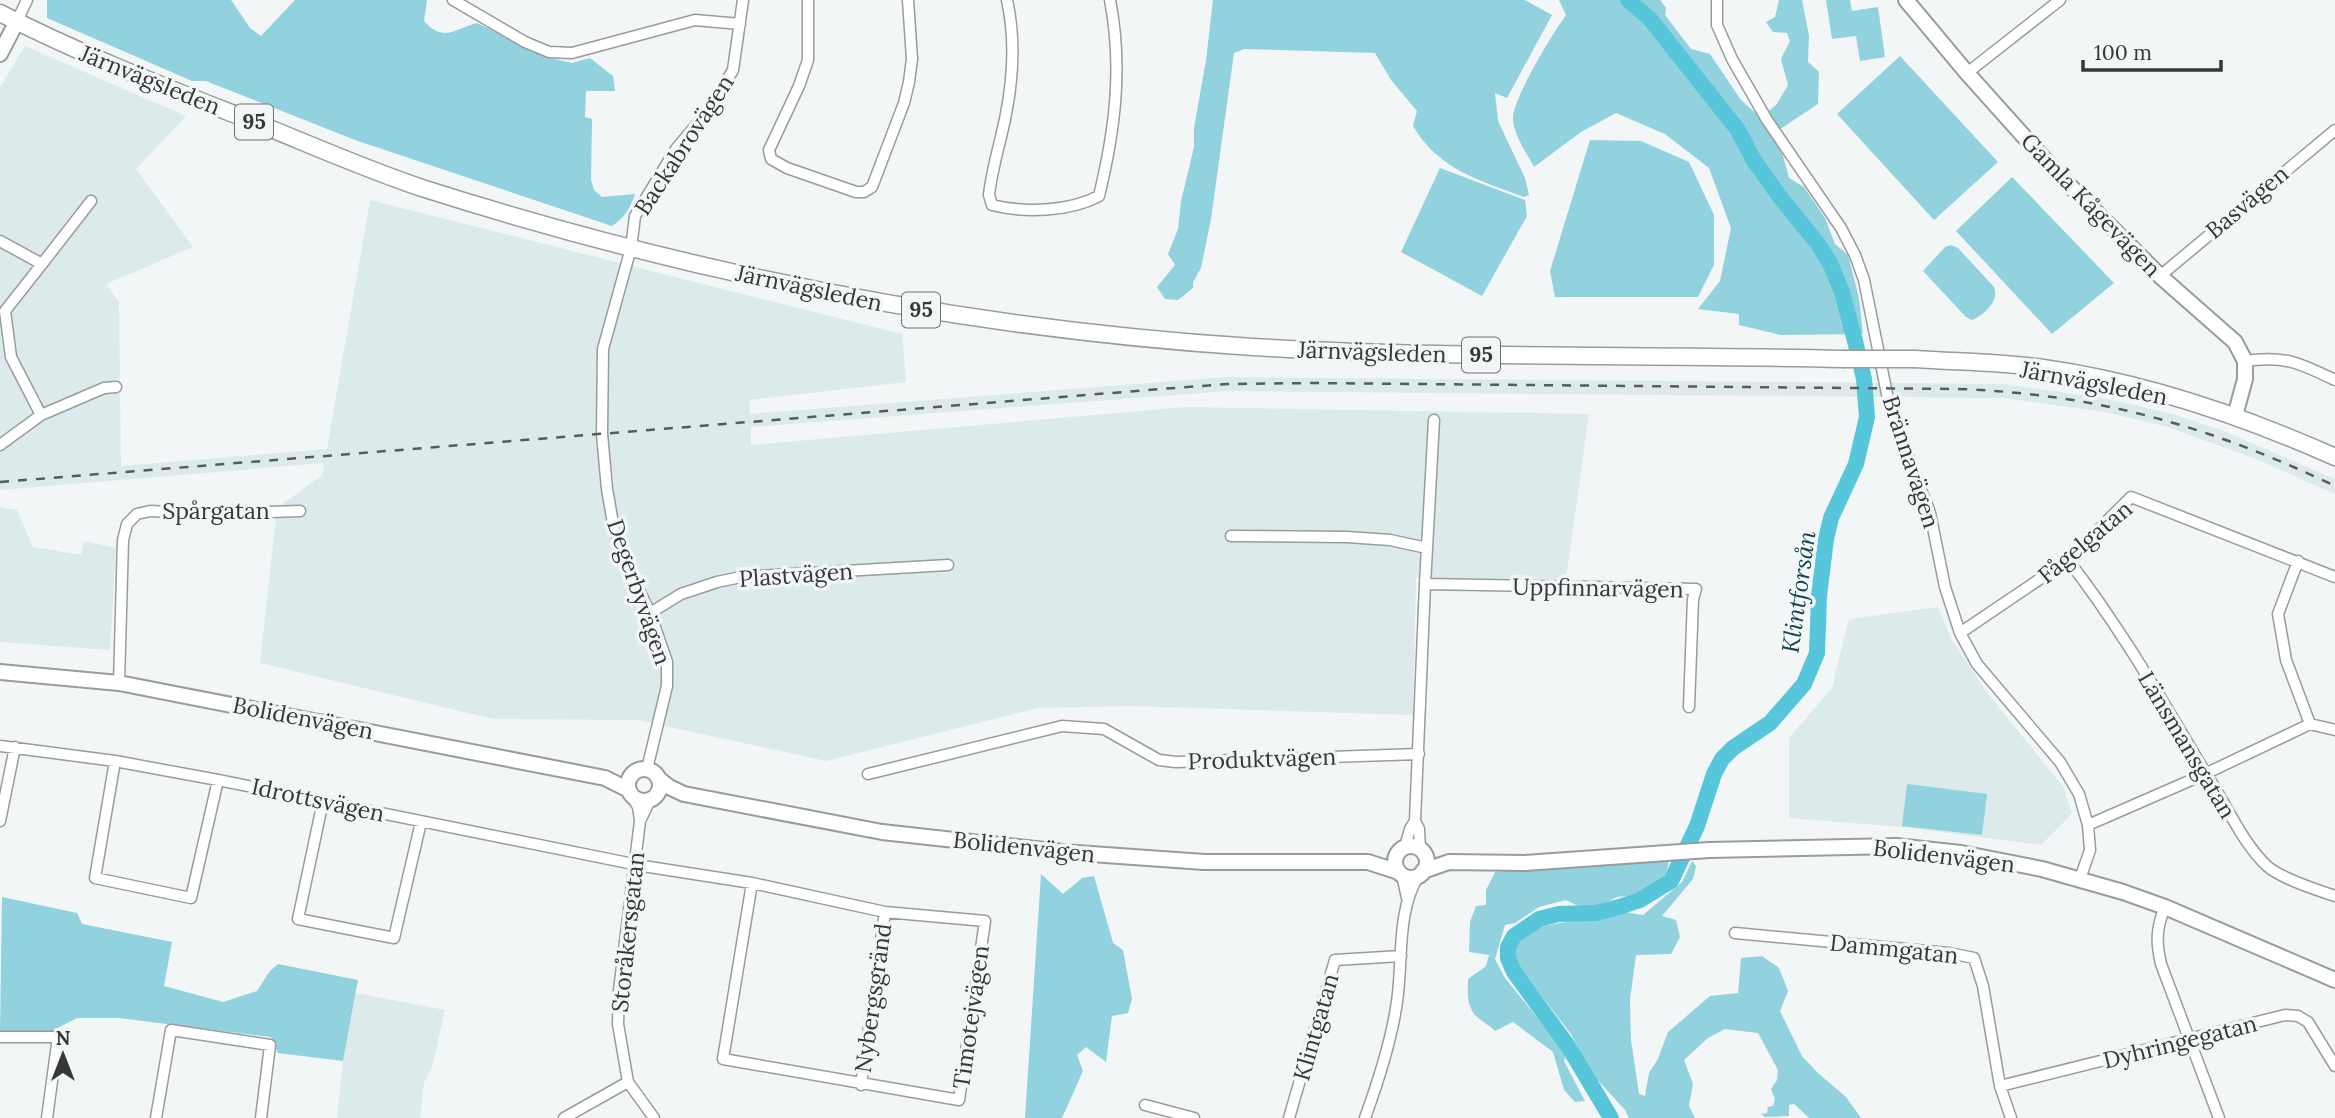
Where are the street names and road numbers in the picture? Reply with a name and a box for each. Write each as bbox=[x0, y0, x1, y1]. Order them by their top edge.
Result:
street label: Järnvägsleden bbox=[75, 38, 225, 121]
street label: Backabrovägen bbox=[627, 69, 740, 220]
road number: 95 bbox=[235, 104, 273, 140]
street label: Gamla Kågevägen bbox=[2015, 127, 2167, 283]
street label: Basvägen bbox=[2199, 159, 2294, 245]
street label: Järnvägsleden bbox=[732, 258, 885, 317]
road number: 95 bbox=[902, 292, 940, 328]
street label: Järnvägsleden bbox=[1296, 334, 1447, 369]
road number: 95 bbox=[1462, 338, 1500, 372]
street label: Järnvägsleden bbox=[2017, 354, 2170, 411]
street label: Brännavägen bbox=[1876, 392, 1947, 532]
street label: Fågelgatan bbox=[2032, 494, 2138, 589]
street label: Spårgatan bbox=[162, 496, 270, 525]
street label: Degerbyvägen bbox=[601, 515, 678, 669]
street label: Plastvägen bbox=[738, 556, 854, 593]
street label: Uppfinnarvägen bbox=[1512, 572, 1684, 603]
street label: Länsmansgatan bbox=[2132, 666, 2243, 824]
street label: Bolidenvägen bbox=[230, 690, 376, 745]
street label: Produktvägen bbox=[1187, 741, 1337, 776]
street label: Idrottsvägen bbox=[249, 771, 387, 828]
street label: Bolidenvägen bbox=[952, 825, 1097, 868]
street label: Bolidenvägen bbox=[1872, 832, 2017, 879]
street label: Storåkersgatan bbox=[605, 850, 650, 1014]
street label: Nybergsgränd bbox=[848, 921, 897, 1074]
street label: Dammgatan bbox=[1828, 927, 1960, 970]
street label: Timotejvägen bbox=[946, 943, 995, 1091]
street label: Klintgatan bbox=[1286, 970, 1345, 1084]
street label: Dyhringegatan bbox=[2100, 1008, 2260, 1075]

